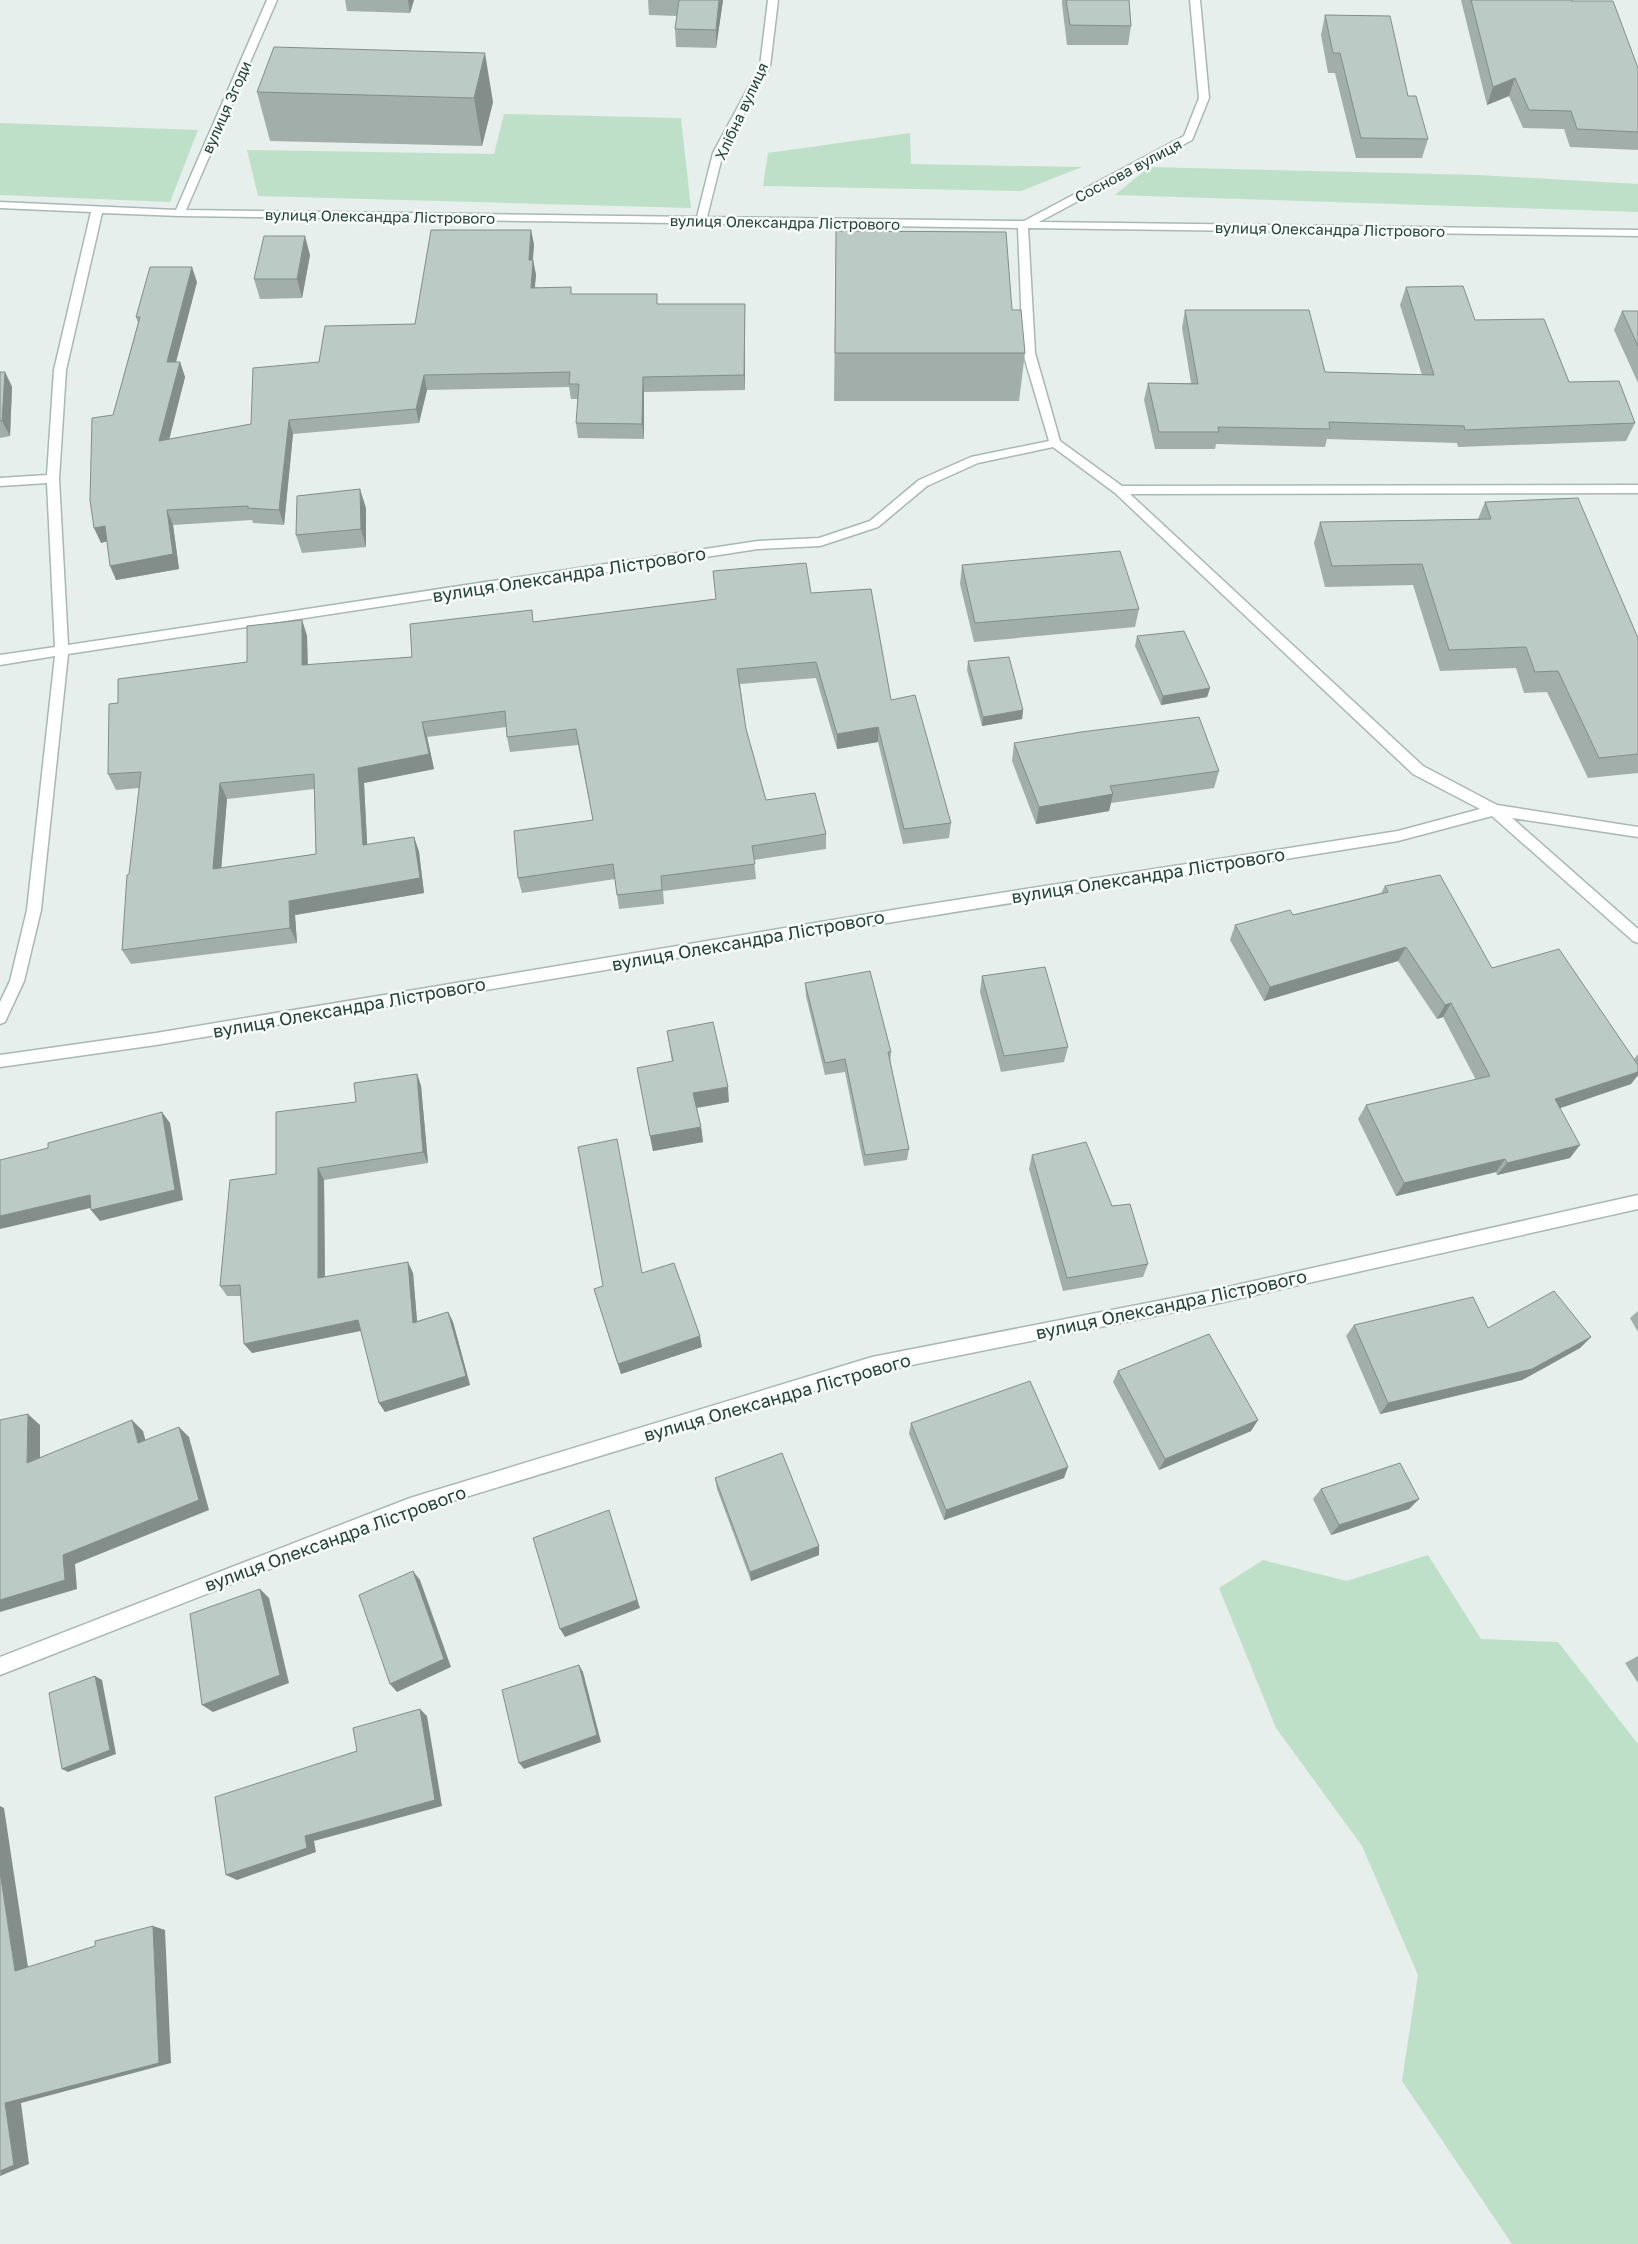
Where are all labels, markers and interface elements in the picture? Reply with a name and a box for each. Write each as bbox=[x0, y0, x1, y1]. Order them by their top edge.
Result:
street label: вулиця Згоди bbox=[198, 58, 254, 156]
street label: Хлібна вулиця bbox=[711, 59, 771, 163]
street label: Соснова вулиця bbox=[1071, 134, 1185, 206]
street label: вулиця Олександра Лістрового bbox=[265, 205, 495, 227]
street label: вулиця Олександра Лістрового bbox=[670, 211, 900, 233]
street label: вулиця Олександра Лістрового bbox=[1215, 218, 1445, 240]
street label: вулиця Олександра Лістрового bbox=[431, 542, 707, 606]
street label: вулиця Олександра Лістрового bbox=[1010, 843, 1286, 907]
street label: вулиця Олександра Лістрового bbox=[610, 905, 886, 975]
street label: вулиця Олександра Лістрового bbox=[211, 972, 487, 1042]
street label: вулиця Олександра Лістрового bbox=[1033, 1264, 1309, 1344]
street label: вулиця Олександра Лістрового bbox=[641, 1348, 913, 1446]
street label: вулиця Олександра Лістрового bbox=[201, 1480, 469, 1596]

